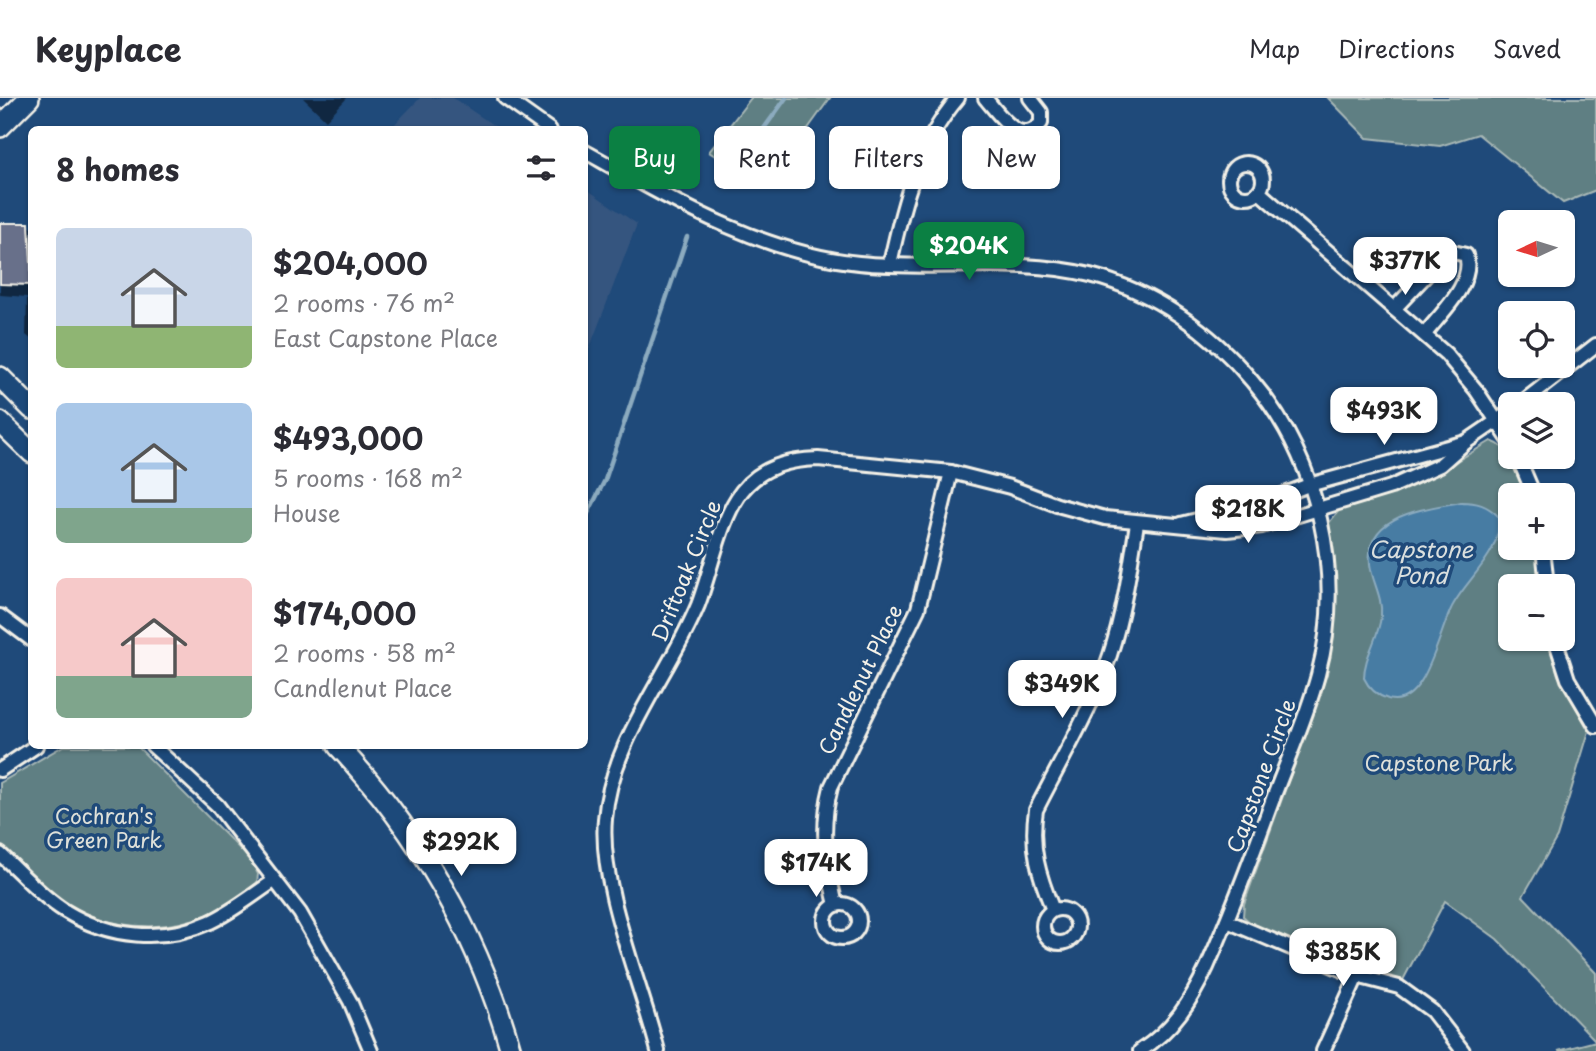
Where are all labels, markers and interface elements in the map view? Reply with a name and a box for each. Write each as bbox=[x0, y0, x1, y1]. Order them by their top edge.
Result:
text: Keyplace bbox=[35, 23, 182, 73]
text: Map bbox=[1249, 30, 1300, 66]
text: Directions bbox=[1338, 30, 1455, 66]
text: Saved bbox=[1493, 30, 1561, 66]
chip: Buy bbox=[609, 126, 700, 189]
chip: Rent bbox=[714, 126, 815, 189]
chip: Filters bbox=[829, 126, 948, 189]
chip: New bbox=[962, 126, 1060, 189]
text: 8 homes bbox=[56, 146, 179, 191]
icon: filters bbox=[522, 149, 560, 187]
north arrow bbox=[1498, 210, 1575, 287]
map controls bbox=[1498, 210, 1575, 651]
pin: $204K bbox=[920, 222, 1018, 282]
text: $204K bbox=[929, 227, 1009, 262]
pin: $377K bbox=[1356, 238, 1454, 297]
text: $204,000 bbox=[273, 240, 428, 285]
text: $377K bbox=[1369, 242, 1441, 277]
icon: home bbox=[112, 256, 196, 340]
text: 2 rooms · 76 m² bbox=[273, 285, 455, 320]
button: locate bbox=[1498, 301, 1575, 378]
text: East Capstone Place bbox=[273, 320, 498, 355]
pin: $493K bbox=[1335, 388, 1433, 447]
text: $493K bbox=[1346, 392, 1422, 427]
button: layers bbox=[1498, 392, 1575, 469]
text: $493,000 bbox=[273, 415, 423, 460]
icon: home bbox=[112, 431, 196, 515]
text: 5 rooms · 168 m² bbox=[273, 460, 463, 495]
button: + bbox=[1498, 483, 1575, 560]
pin: $218K bbox=[1199, 486, 1297, 545]
text: $218K bbox=[1211, 490, 1285, 525]
street label: Driftoak Circle bbox=[642, 494, 728, 646]
text: House bbox=[273, 495, 340, 530]
water label: Capstone Pond bbox=[1369, 531, 1474, 592]
button: − bbox=[1498, 574, 1575, 651]
text: $174,000 bbox=[273, 590, 416, 635]
street label: Candlenut Place bbox=[809, 599, 909, 760]
icon: home bbox=[112, 606, 196, 690]
text: 2 rooms · 58 m² bbox=[273, 635, 456, 670]
pin: $349K bbox=[1013, 660, 1111, 720]
text: $349K bbox=[1024, 665, 1100, 700]
text: Candlenut Place bbox=[273, 670, 452, 705]
street label: Capstone Circle bbox=[1217, 694, 1303, 857]
park label: Capstone Park bbox=[1364, 746, 1514, 778]
park label: Cochran's Green Park bbox=[46, 799, 162, 855]
pin: $292K bbox=[412, 818, 510, 878]
text: $292K bbox=[422, 823, 500, 858]
pin: $174K bbox=[767, 840, 865, 899]
text: $174K bbox=[781, 844, 851, 879]
pin: $385K bbox=[1294, 928, 1392, 988]
text: $385K bbox=[1305, 933, 1381, 968]

